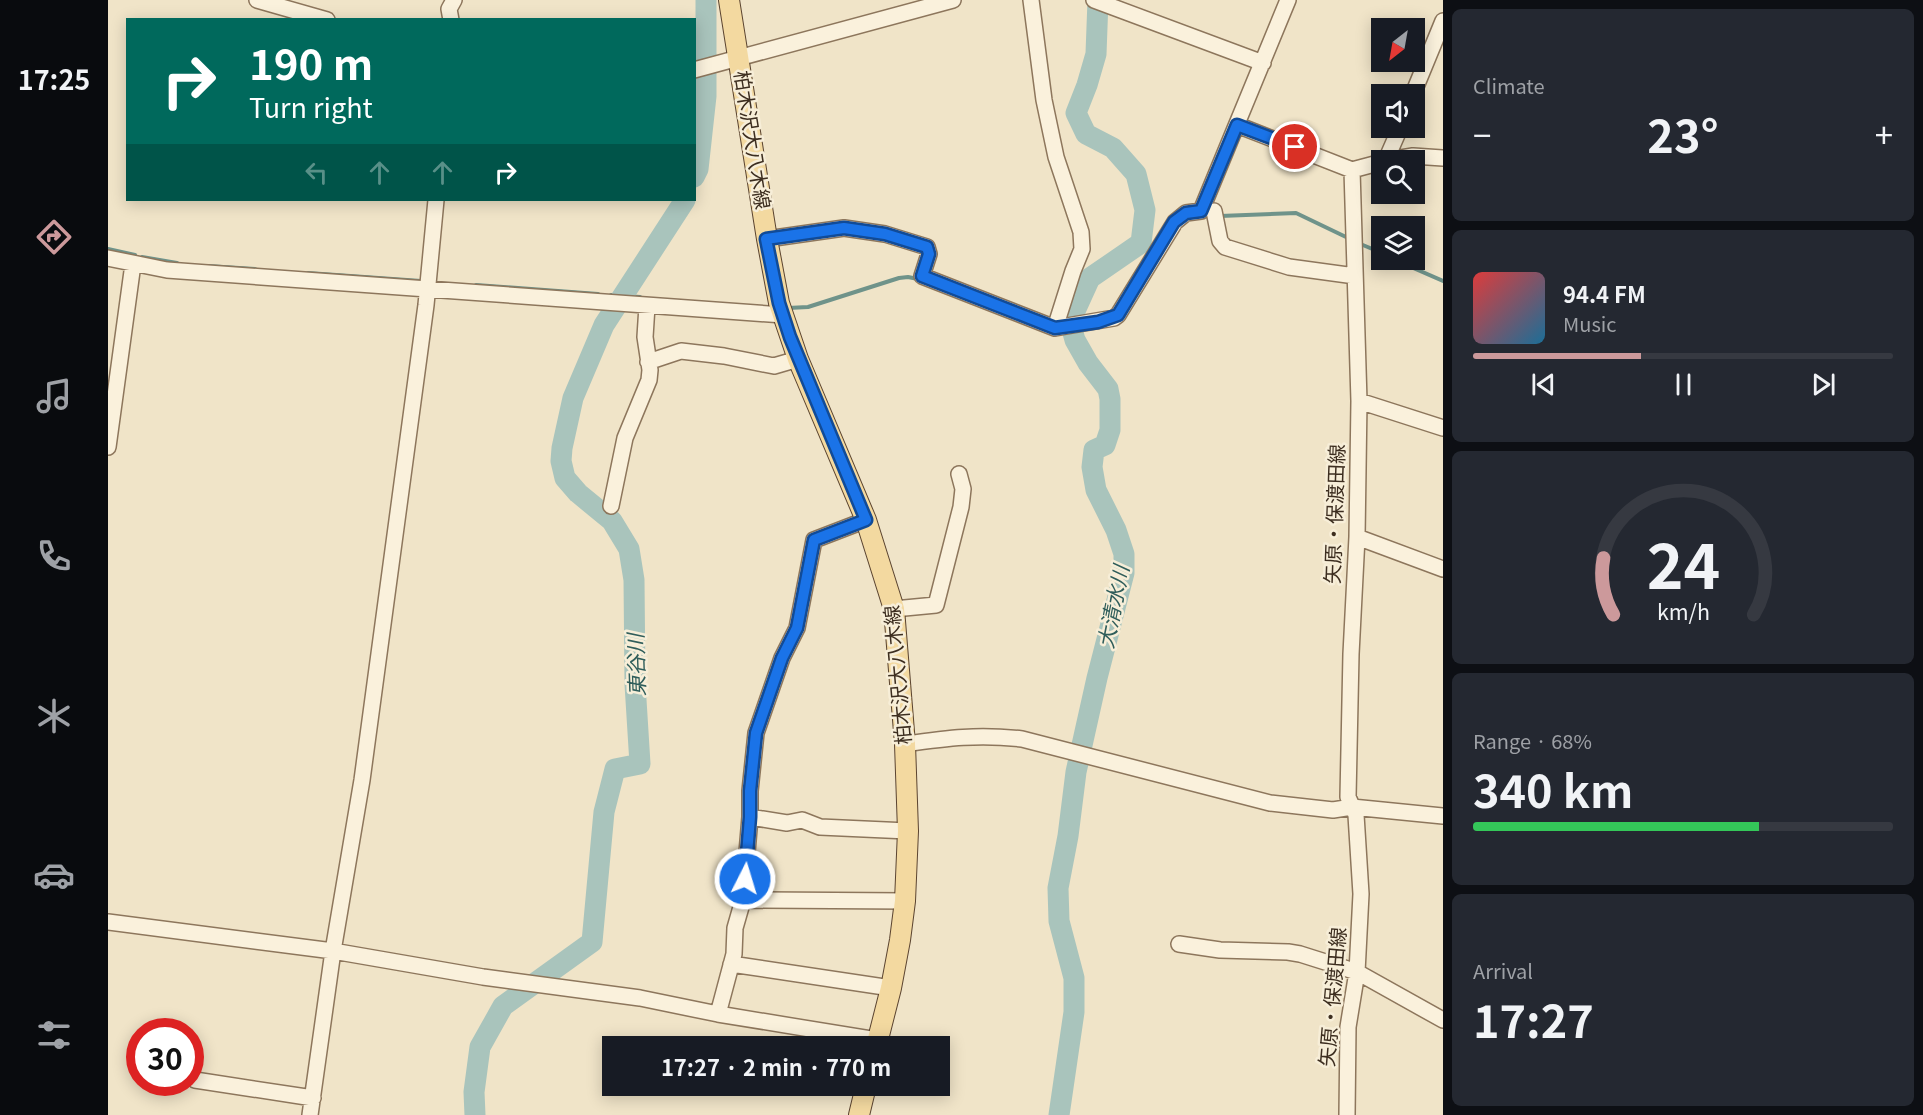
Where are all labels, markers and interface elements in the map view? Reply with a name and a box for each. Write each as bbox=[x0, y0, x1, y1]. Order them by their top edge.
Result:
north arrow bbox=[1371, 18, 1425, 72]
map controls bbox=[1371, 18, 1425, 270]
text: 190 m bbox=[249, 31, 373, 92]
icon: right bbox=[150, 42, 228, 120]
text: 17:25 bbox=[18, 59, 90, 98]
street label: 柏木沢大八木線 bbox=[728, 68, 779, 211]
text: Climate bbox=[1473, 71, 1545, 100]
button: sound bbox=[1371, 84, 1425, 138]
text: Turn right bbox=[249, 87, 373, 126]
text: 23° bbox=[1647, 101, 1719, 166]
text: − bbox=[1473, 110, 1491, 158]
text: + bbox=[1875, 110, 1893, 158]
pin bbox=[1269, 121, 1320, 172]
icon: arrive bbox=[1278, 130, 1311, 163]
button: search bbox=[1371, 150, 1425, 204]
icon: left bbox=[300, 156, 333, 189]
icon: ahead bbox=[363, 156, 396, 189]
icon: ahead bbox=[426, 156, 459, 189]
icon: right bbox=[489, 156, 522, 189]
icon: directions bbox=[33, 216, 75, 258]
button: layers bbox=[1371, 216, 1425, 270]
text: 94.4 FM bbox=[1563, 277, 1646, 309]
text: Music bbox=[1563, 309, 1616, 338]
icon: previous bbox=[1527, 368, 1560, 401]
icon: pause bbox=[1667, 368, 1700, 401]
icon: next bbox=[1807, 368, 1840, 401]
icon: music bbox=[33, 375, 75, 417]
street label: 矢原・保渡田線 bbox=[1317, 443, 1350, 584]
text: 24 bbox=[1646, 517, 1720, 607]
icon: phone bbox=[33, 535, 75, 577]
water label: 大清水川 bbox=[1089, 561, 1135, 651]
text: km/h bbox=[1656, 595, 1710, 626]
street label: 柏木沢大八木線 bbox=[876, 604, 917, 746]
water label: 東谷川 bbox=[619, 631, 651, 697]
icon: climate bbox=[33, 695, 75, 737]
text: Range · 68% bbox=[1473, 726, 1592, 755]
text: 340 km bbox=[1473, 756, 1633, 821]
position arrow bbox=[713, 847, 777, 911]
icon: car bbox=[33, 854, 75, 896]
street label: 矢原・保渡田線 bbox=[1311, 926, 1352, 1068]
text: Arrival bbox=[1473, 956, 1533, 985]
text: 17:27 bbox=[1473, 986, 1594, 1051]
icon: filters bbox=[33, 1014, 75, 1056]
speed limit sign: 30 bbox=[126, 1018, 204, 1096]
text: 17:27 · 2 min · 770 m bbox=[661, 1050, 891, 1082]

